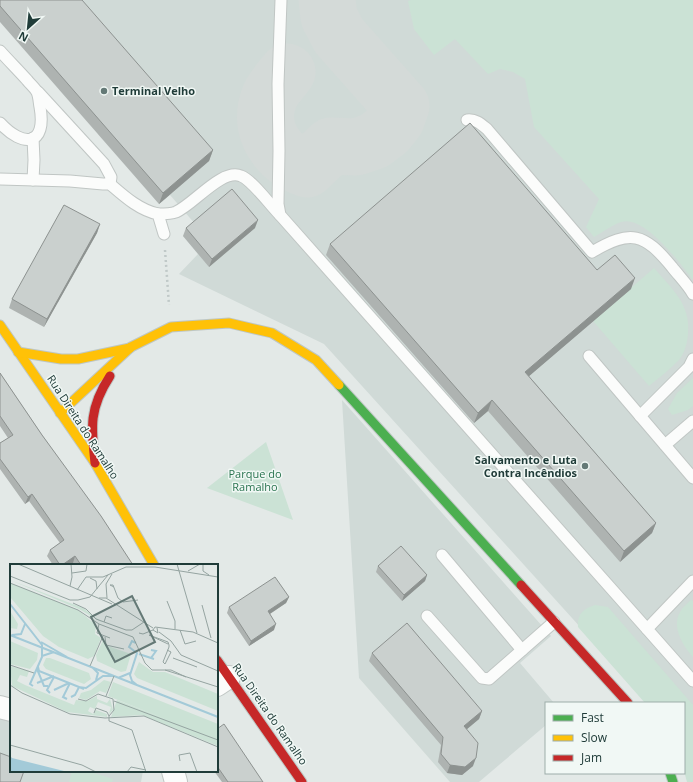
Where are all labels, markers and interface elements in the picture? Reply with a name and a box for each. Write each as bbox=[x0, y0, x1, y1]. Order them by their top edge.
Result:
north arrow bbox=[8, 8, 48, 48]
text: N bbox=[16, 29, 31, 46]
place label: Terminal Velho bbox=[112, 83, 195, 98]
marker: Terminal Velho bbox=[99, 86, 109, 96]
street label: Rua Direita do Ramalho bbox=[44, 372, 123, 482]
place label: Salvamento e Luta Contra Incêndios bbox=[475, 452, 578, 480]
marker: Salvamento e Luta Contra Incêndios bbox=[580, 461, 590, 471]
park label: Parque do Ramalho bbox=[228, 466, 282, 494]
inset map bbox=[10, 564, 218, 772]
street label: Rua Direita do Ramalho bbox=[230, 660, 312, 768]
legend bbox=[545, 702, 685, 774]
text: Fast bbox=[581, 709, 604, 726]
text: Slow bbox=[581, 729, 608, 746]
text: Jam bbox=[580, 749, 602, 766]

